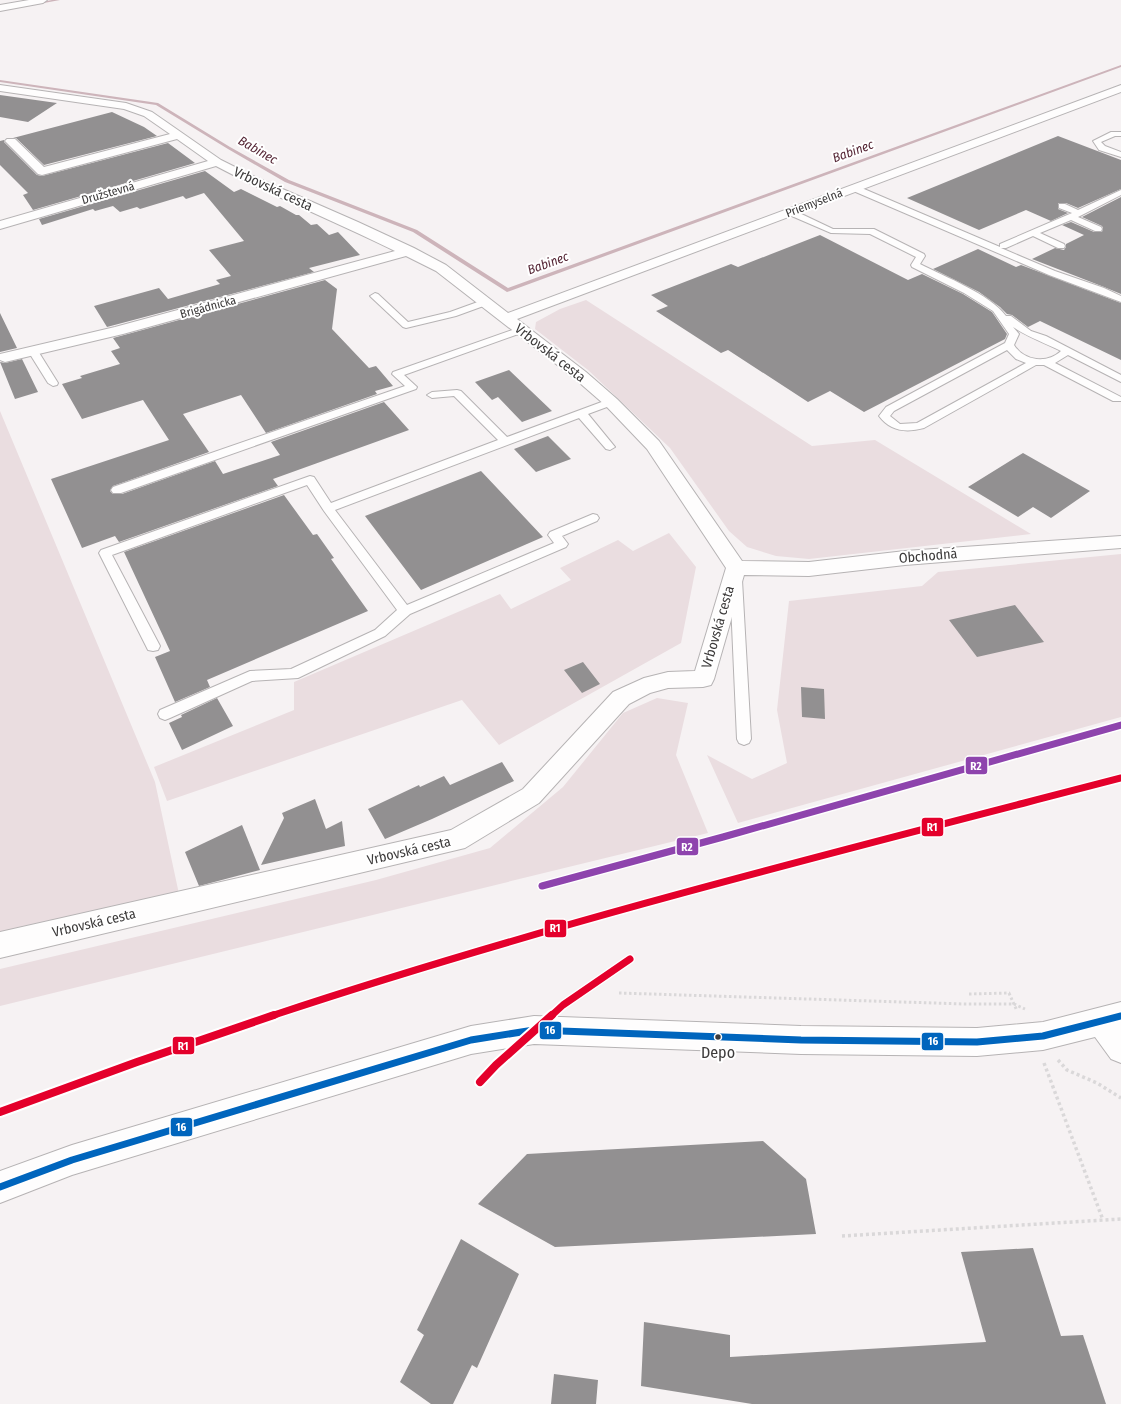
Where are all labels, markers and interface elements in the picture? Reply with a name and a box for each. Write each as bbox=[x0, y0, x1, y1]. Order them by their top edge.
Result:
water label: Babinec bbox=[236, 133, 281, 167]
water label: Babinec bbox=[830, 137, 876, 165]
street label: Vrbovská cesta bbox=[231, 163, 315, 215]
street label: Družstevná bbox=[80, 179, 136, 207]
street label: Priemyselná bbox=[783, 186, 845, 220]
water label: Babinec bbox=[525, 249, 571, 277]
street label: Brigádnicka bbox=[179, 293, 238, 321]
street label: Vrbovská cesta bbox=[511, 320, 589, 386]
street label: Obchodná bbox=[898, 545, 958, 567]
street label: Vrbovská cesta bbox=[698, 584, 738, 670]
line badge: R2 bbox=[965, 756, 988, 775]
text: R2 bbox=[970, 760, 982, 773]
line badge: R1 bbox=[921, 817, 944, 837]
text: R1 bbox=[927, 821, 937, 834]
street label: Vrbovská cesta bbox=[366, 833, 453, 869]
line badge: R2 bbox=[676, 837, 699, 856]
text: R2 bbox=[681, 841, 693, 854]
street label: Vrbovská cesta bbox=[51, 905, 138, 941]
line badge: R1 bbox=[544, 919, 567, 938]
text: R1 bbox=[550, 922, 560, 935]
line badge: 16 bbox=[539, 1021, 562, 1040]
text: 16 bbox=[545, 1024, 555, 1037]
marker: Depo bbox=[713, 1032, 723, 1042]
line badge: 16 bbox=[921, 1032, 944, 1051]
text: 16 bbox=[928, 1035, 938, 1048]
line badge: R1 bbox=[172, 1036, 195, 1055]
text: R1 bbox=[178, 1040, 188, 1053]
place label: Depo bbox=[701, 1043, 735, 1062]
line badge: 16 bbox=[170, 1117, 193, 1137]
text: 16 bbox=[176, 1121, 186, 1134]

